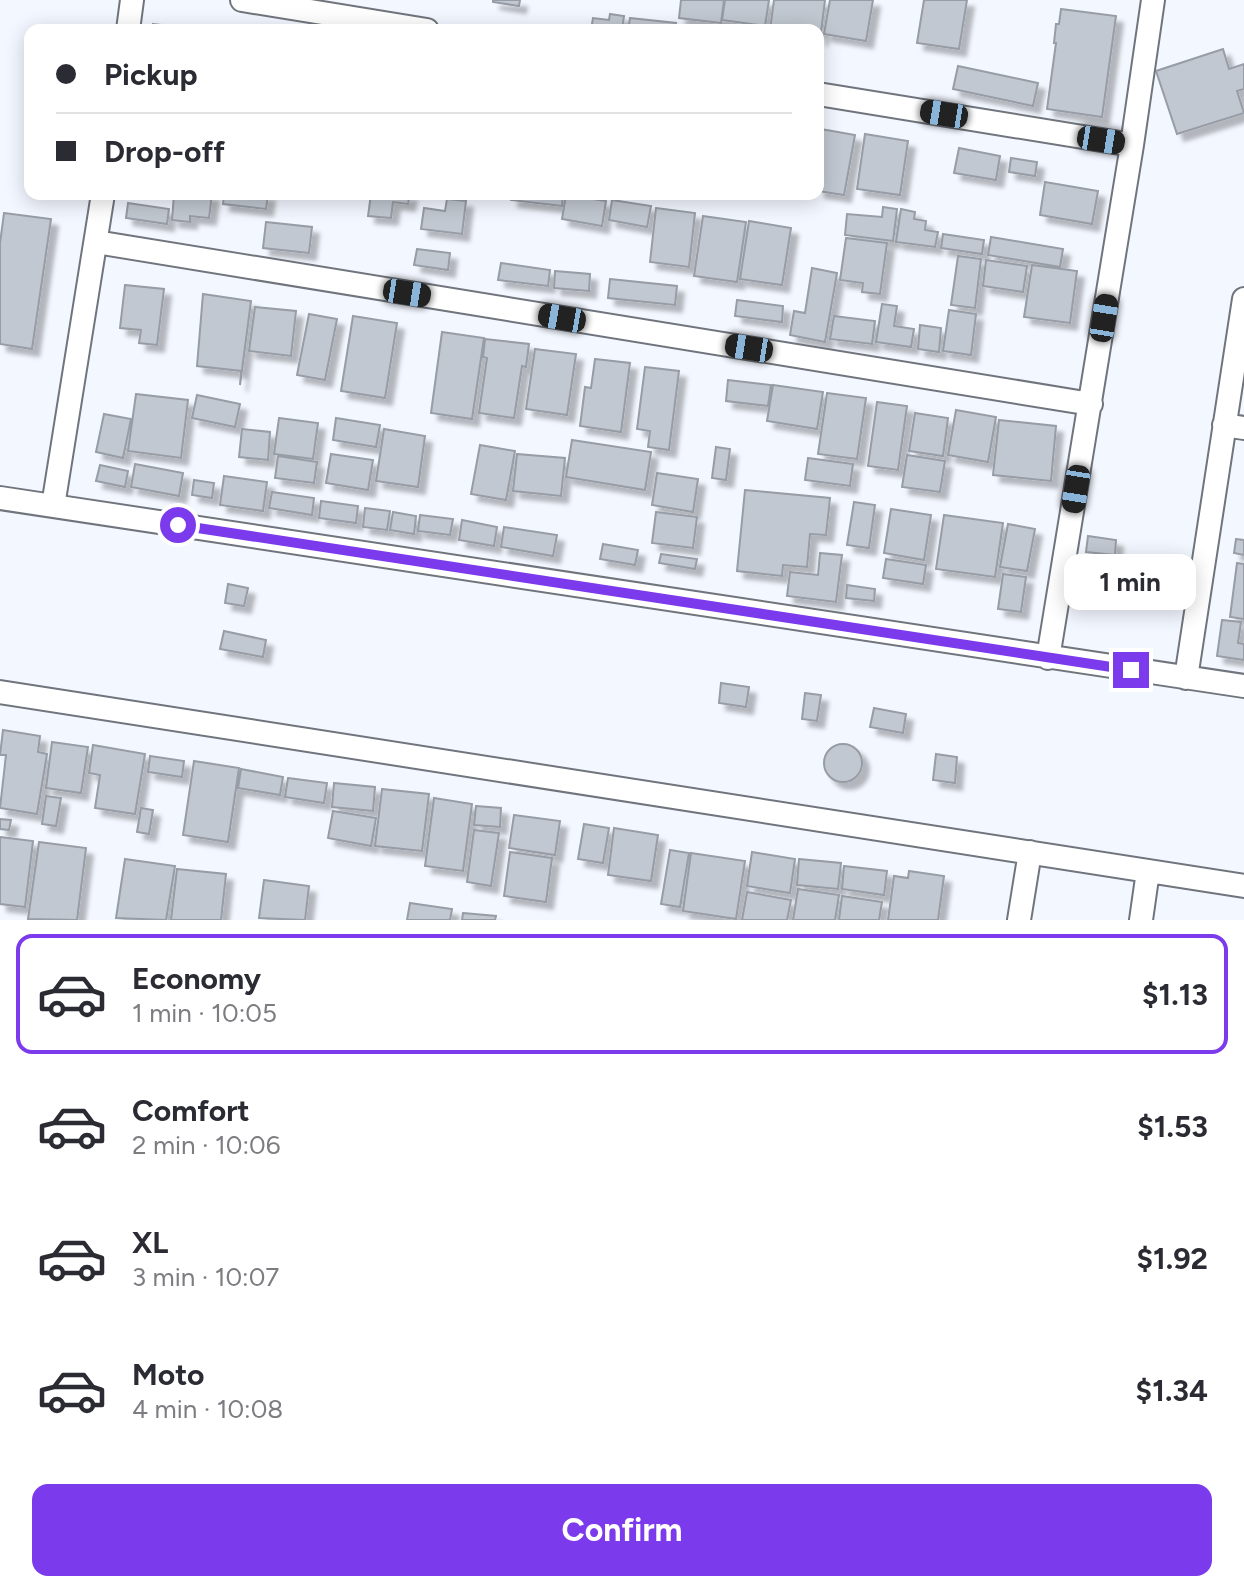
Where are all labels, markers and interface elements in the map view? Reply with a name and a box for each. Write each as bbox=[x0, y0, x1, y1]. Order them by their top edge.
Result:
text: Pickup bbox=[104, 56, 198, 93]
car bbox=[918, 98, 970, 130]
car bbox=[1075, 124, 1127, 156]
text: Drop-off bbox=[104, 133, 225, 170]
car bbox=[381, 277, 433, 309]
car bbox=[1088, 292, 1120, 344]
car bbox=[536, 302, 588, 334]
car bbox=[723, 332, 775, 364]
car bbox=[1060, 463, 1092, 515]
route start bbox=[160, 507, 196, 543]
callout: 1 min bbox=[1065, 554, 1197, 610]
text: 1 min bbox=[1099, 566, 1161, 598]
route end bbox=[1113, 652, 1149, 688]
icon: car bbox=[36, 958, 108, 1030]
text: Economy bbox=[132, 960, 261, 997]
text: $1.13 bbox=[1142, 976, 1208, 1013]
text: 1 min · 10:05 bbox=[132, 997, 277, 1029]
icon: car bbox=[36, 1090, 108, 1162]
text: Comfort bbox=[132, 1092, 250, 1129]
text: $1.53 bbox=[1137, 1108, 1208, 1145]
text: 2 min · 10:06 bbox=[132, 1129, 280, 1161]
icon: car bbox=[36, 1222, 108, 1294]
text: XL bbox=[132, 1224, 168, 1261]
text: $1.92 bbox=[1137, 1240, 1208, 1277]
text: 3 min · 10:07 bbox=[132, 1261, 279, 1293]
icon: car bbox=[36, 1354, 108, 1426]
text: Moto bbox=[132, 1356, 204, 1393]
text: $1.34 bbox=[1136, 1372, 1208, 1409]
text: 4 min · 10:08 bbox=[132, 1393, 283, 1425]
button: Confirm bbox=[32, 1484, 1212, 1576]

